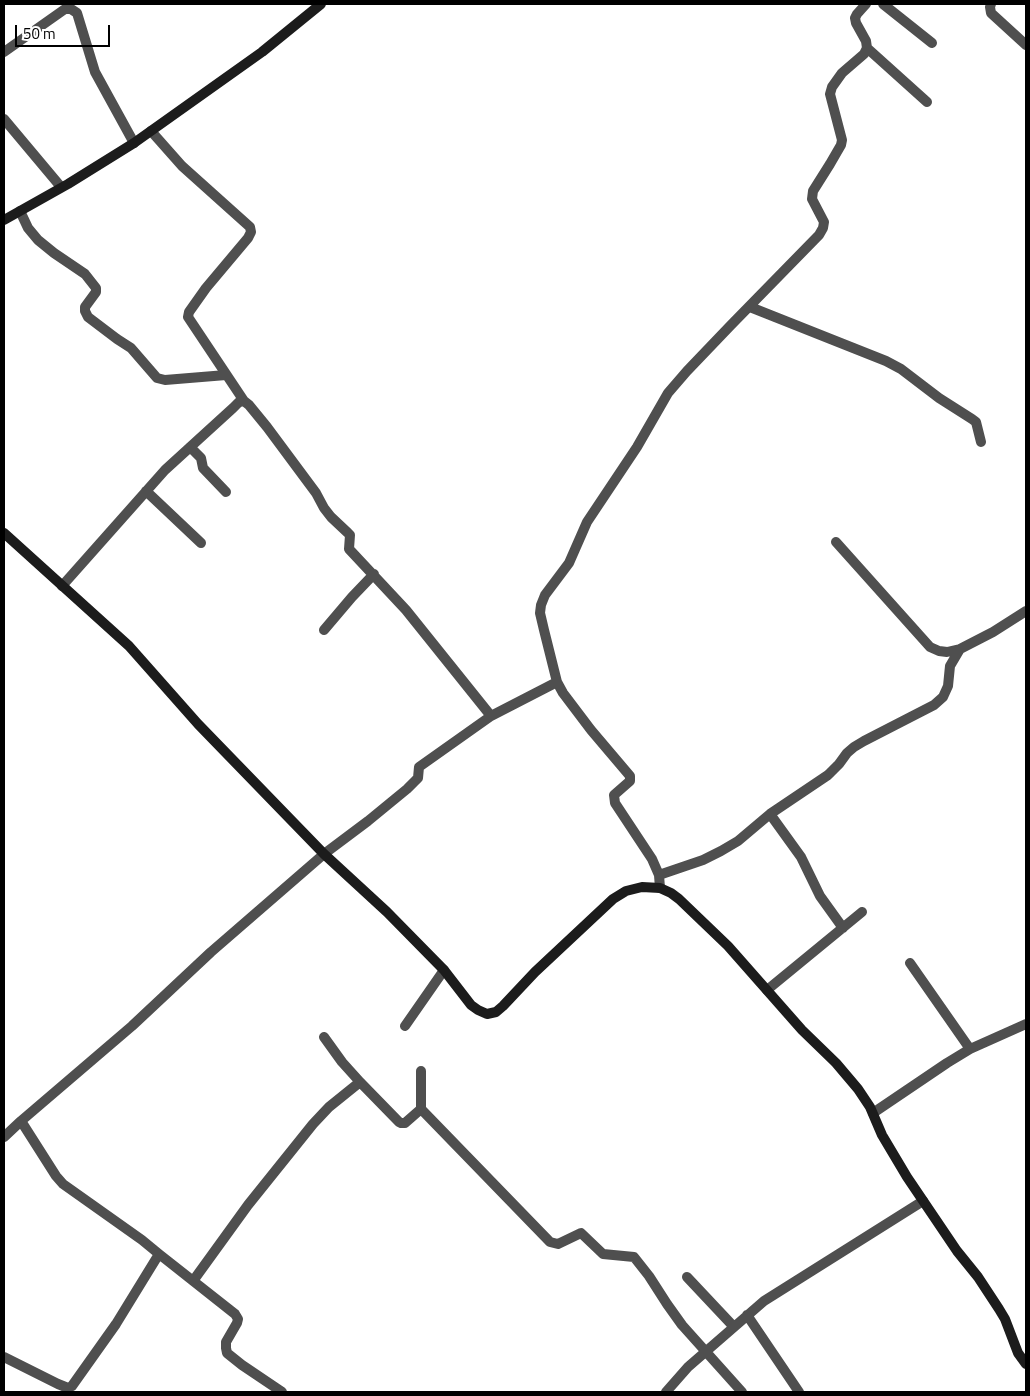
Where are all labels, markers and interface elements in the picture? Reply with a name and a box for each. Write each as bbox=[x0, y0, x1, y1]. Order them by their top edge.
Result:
scale bar bbox=[18, 15, 112, 47]
text: 50 m bbox=[23, 22, 56, 45]

